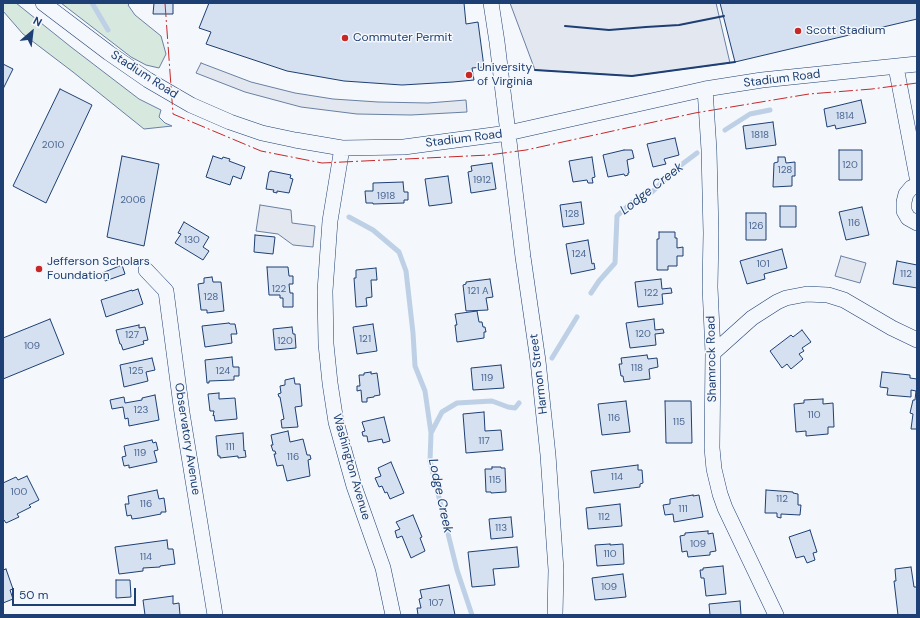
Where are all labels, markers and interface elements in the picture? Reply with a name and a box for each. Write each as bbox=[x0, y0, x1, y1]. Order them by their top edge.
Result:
north arrow bbox=[12, 12, 52, 52]
text: N bbox=[31, 13, 44, 29]
place label: Scott Stadium bbox=[806, 24, 885, 38]
marker: Scott Stadium bbox=[793, 26, 803, 36]
place label: Commuter Permit bbox=[353, 31, 452, 45]
marker: Commuter Permit bbox=[340, 33, 350, 43]
street label: Stadium Road bbox=[108, 48, 180, 102]
place label: University of Virginia bbox=[477, 61, 532, 89]
street label: Stadium Road bbox=[743, 67, 821, 91]
marker: University of Virginia bbox=[464, 70, 474, 80]
house number: 1814 bbox=[836, 110, 854, 122]
street label: Stadium Road bbox=[425, 127, 503, 151]
house number: 1818 bbox=[751, 129, 769, 141]
house number: 2010 bbox=[42, 139, 64, 151]
water label: Lodge Creek bbox=[617, 159, 687, 219]
house number: 120 bbox=[842, 159, 858, 171]
house number: 128 bbox=[778, 164, 792, 176]
house number: 1912 bbox=[473, 174, 491, 186]
house number: 1918 bbox=[377, 190, 395, 202]
house number: 2006 bbox=[120, 194, 146, 206]
house number: 128 bbox=[565, 208, 579, 220]
house number: 116 bbox=[848, 217, 860, 229]
house number: 126 bbox=[748, 220, 764, 232]
house number: 130 bbox=[184, 234, 200, 246]
house number: 124 bbox=[572, 248, 586, 260]
place label: Jefferson Scholars Foundation bbox=[47, 255, 150, 283]
house number: 101 bbox=[756, 258, 770, 270]
marker: Jefferson Scholars Foundation bbox=[34, 264, 44, 274]
house number: 112 bbox=[900, 268, 912, 280]
house number: 122 bbox=[272, 283, 286, 295]
house number: 121 A bbox=[467, 285, 489, 297]
house number: 122 bbox=[644, 287, 658, 299]
house number: 128 bbox=[204, 291, 218, 303]
street label: Shamrock Road bbox=[704, 316, 720, 402]
house number: 120 bbox=[635, 328, 651, 340]
house number: 127 bbox=[125, 329, 139, 341]
house number: 121 bbox=[359, 333, 371, 345]
street label: Harmon Street bbox=[527, 333, 551, 415]
house number: 120 bbox=[277, 335, 293, 347]
house number: 109 bbox=[24, 340, 40, 352]
house number: 118 bbox=[631, 362, 643, 374]
house number: 125 bbox=[129, 365, 143, 377]
house number: 124 bbox=[216, 365, 230, 377]
house number: 119 bbox=[481, 372, 493, 384]
street label: Observatory Avenue bbox=[171, 382, 203, 496]
house number: 123 bbox=[134, 404, 148, 416]
house number: 110 bbox=[807, 409, 821, 421]
street label: Washington Avenue bbox=[329, 412, 373, 522]
house number: 116 bbox=[608, 412, 620, 424]
house number: 115 bbox=[673, 416, 685, 428]
house number: 117 bbox=[478, 435, 490, 447]
house number: 111 bbox=[225, 441, 235, 453]
house number: 119 bbox=[134, 447, 146, 459]
house number: 116 bbox=[287, 451, 299, 463]
water label: Lodge Creek bbox=[424, 457, 456, 535]
house number: 114 bbox=[611, 471, 623, 483]
house number: 115 bbox=[489, 474, 501, 486]
house number: 100 bbox=[11, 486, 27, 498]
house number: 112 bbox=[776, 493, 788, 505]
house number: 116 bbox=[140, 498, 152, 510]
house number: 111 bbox=[678, 503, 688, 515]
house number: 112 bbox=[598, 511, 610, 523]
house number: 113 bbox=[495, 522, 507, 534]
house number: 109 bbox=[690, 538, 706, 550]
house number: 110 bbox=[603, 548, 617, 560]
house number: 114 bbox=[140, 551, 152, 563]
scale bar bbox=[14, 580, 138, 606]
house number: 109 bbox=[601, 581, 617, 593]
text: 50 m bbox=[19, 587, 48, 603]
house number: 107 bbox=[428, 597, 444, 609]

